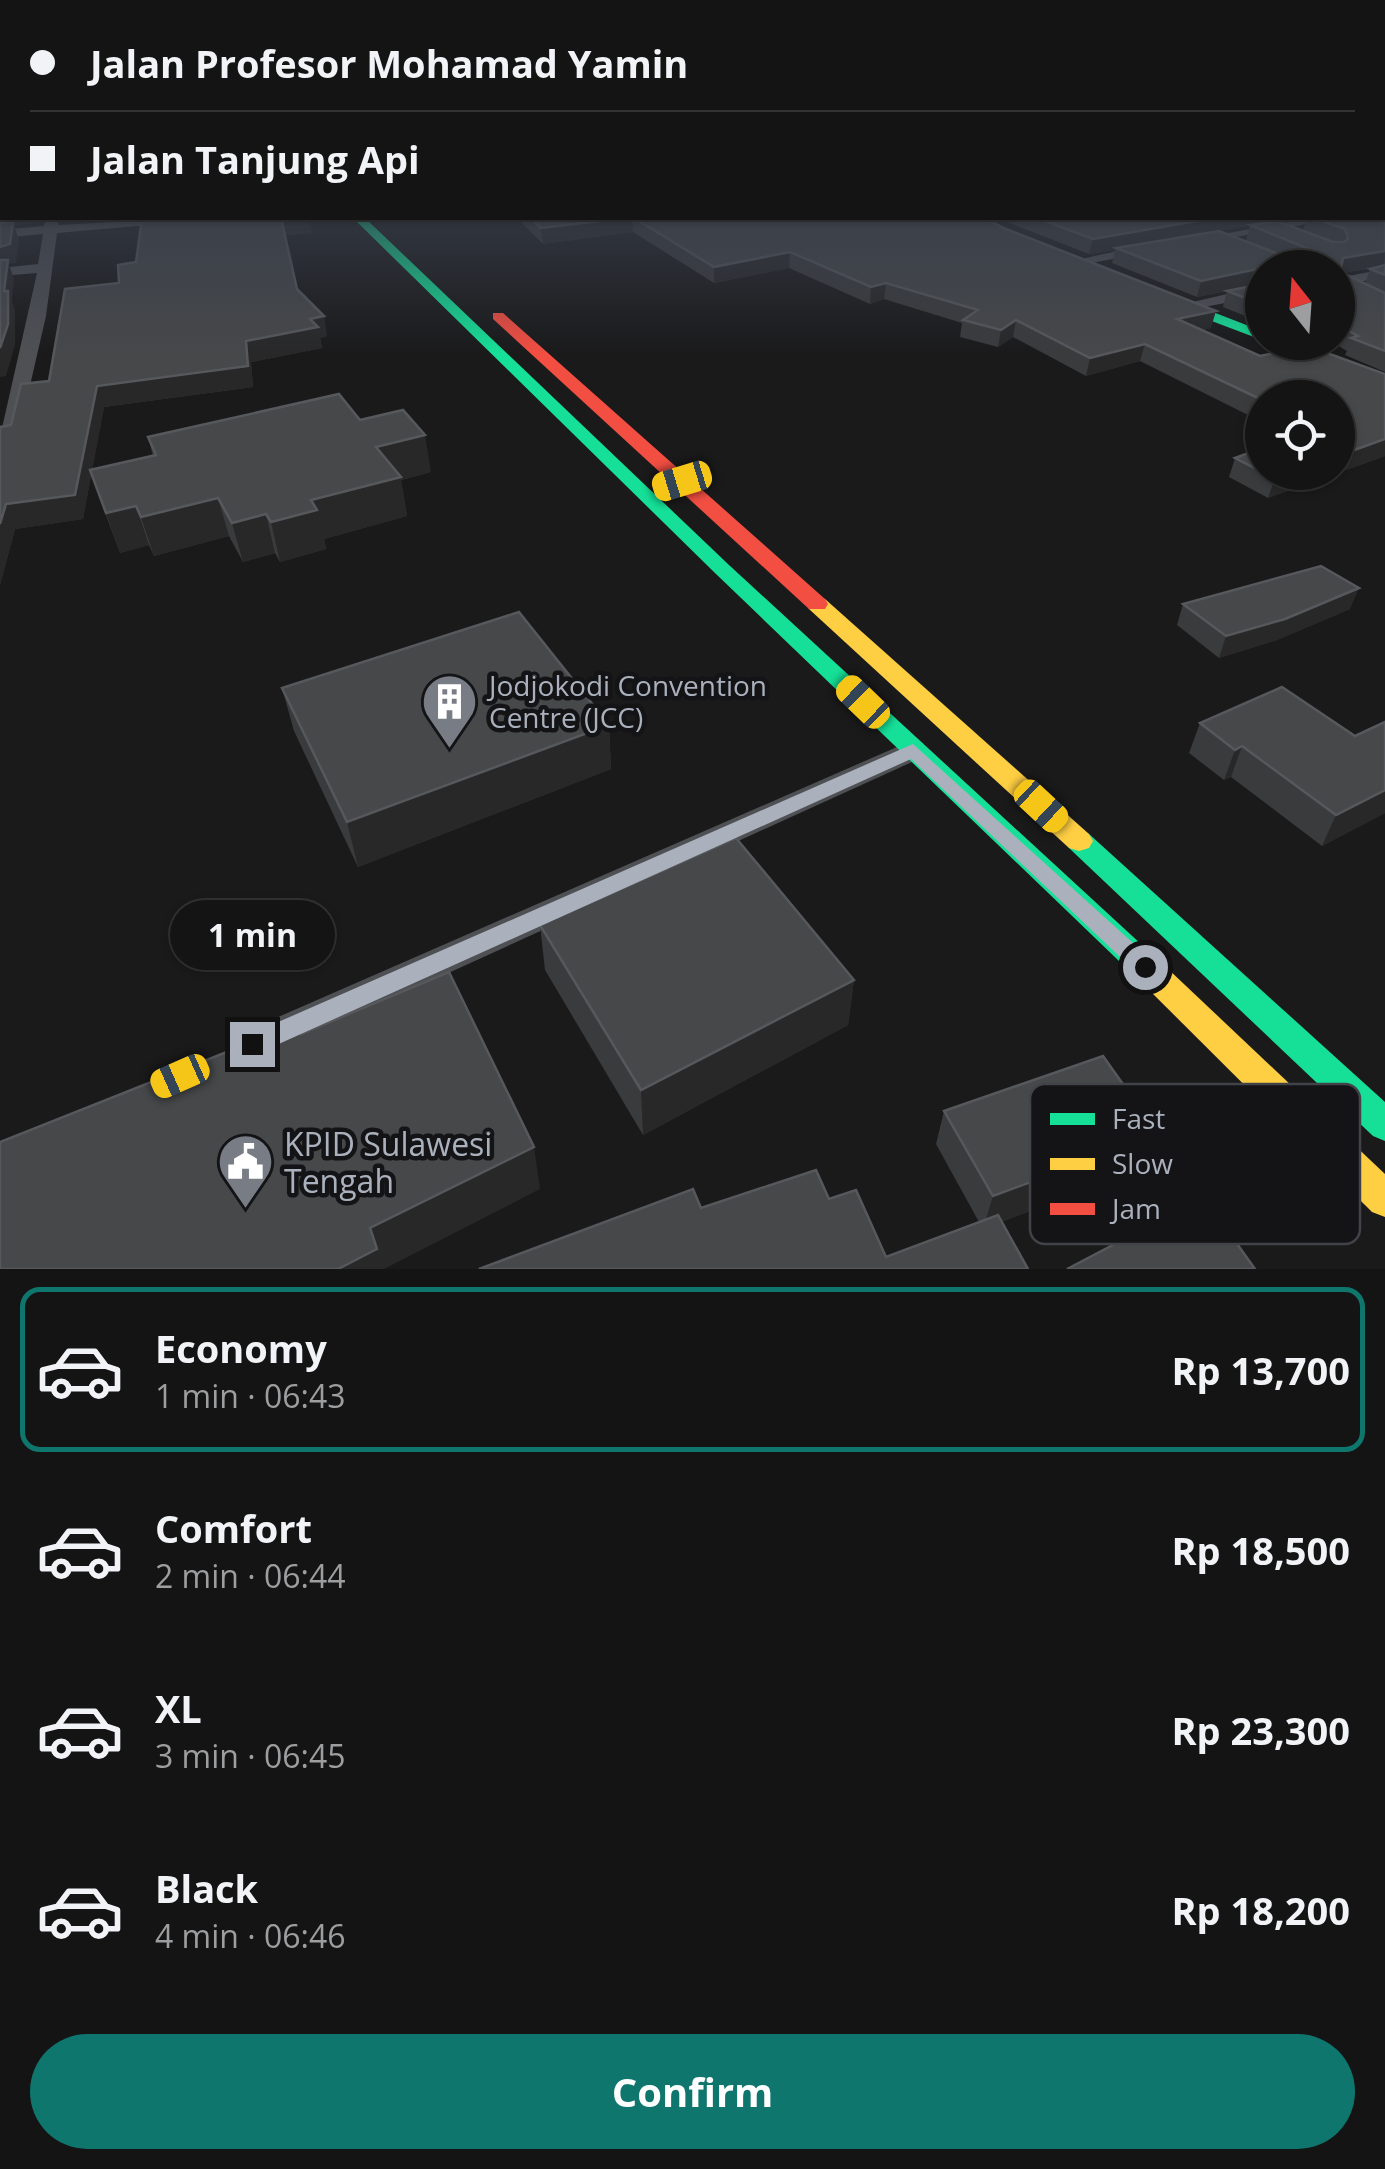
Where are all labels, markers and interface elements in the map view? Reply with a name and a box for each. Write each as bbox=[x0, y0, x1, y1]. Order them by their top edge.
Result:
text: Jalan Profesor Mohamad Yamin bbox=[90, 37, 688, 89]
text: Jalan Tanjung Api bbox=[90, 133, 420, 185]
north arrow bbox=[1245, 250, 1355, 360]
map controls bbox=[1245, 250, 1355, 490]
button: locate bbox=[1245, 380, 1355, 490]
car bbox=[649, 458, 715, 504]
place label: Jodjokodi Convention Centre (JCC) bbox=[486, 666, 767, 736]
car bbox=[831, 670, 895, 734]
building icon: Jodjokodi Convention Centre (JCC) bbox=[420, 671, 480, 750]
car bbox=[1009, 775, 1073, 837]
callout: 1 min bbox=[170, 899, 334, 969]
text: 1 min bbox=[208, 913, 297, 956]
route start bbox=[1123, 945, 1168, 990]
route end bbox=[230, 1022, 275, 1067]
car bbox=[146, 1050, 214, 1102]
legend bbox=[1030, 1084, 1360, 1244]
text: Fast bbox=[1112, 1099, 1165, 1137]
place label: KPID Sulawesi Tengah bbox=[284, 1122, 492, 1202]
public building icon: KPID Sulawesi Tengah bbox=[215, 1131, 275, 1210]
text: Slow bbox=[1112, 1144, 1173, 1182]
text: Jam bbox=[1109, 1189, 1161, 1227]
text: Economy bbox=[155, 1322, 327, 1374]
icon: car bbox=[35, 1325, 125, 1415]
text: Rp 13,700 bbox=[1172, 1344, 1350, 1396]
text: 1 min · 06:43 bbox=[155, 1374, 346, 1417]
text: Comfort bbox=[155, 1502, 312, 1554]
icon: car bbox=[35, 1505, 125, 1595]
text: Rp 18,500 bbox=[1172, 1524, 1350, 1576]
text: 2 min · 06:44 bbox=[155, 1554, 346, 1597]
text: XL bbox=[155, 1682, 202, 1734]
icon: car bbox=[35, 1685, 125, 1775]
text: Rp 23,300 bbox=[1172, 1704, 1350, 1756]
text: 3 min · 06:45 bbox=[155, 1734, 346, 1777]
text: Black bbox=[155, 1862, 258, 1914]
icon: car bbox=[35, 1865, 125, 1955]
text: Rp 18,200 bbox=[1172, 1884, 1350, 1936]
text: 4 min · 06:46 bbox=[155, 1914, 346, 1957]
button: Confirm bbox=[30, 2034, 1355, 2149]

